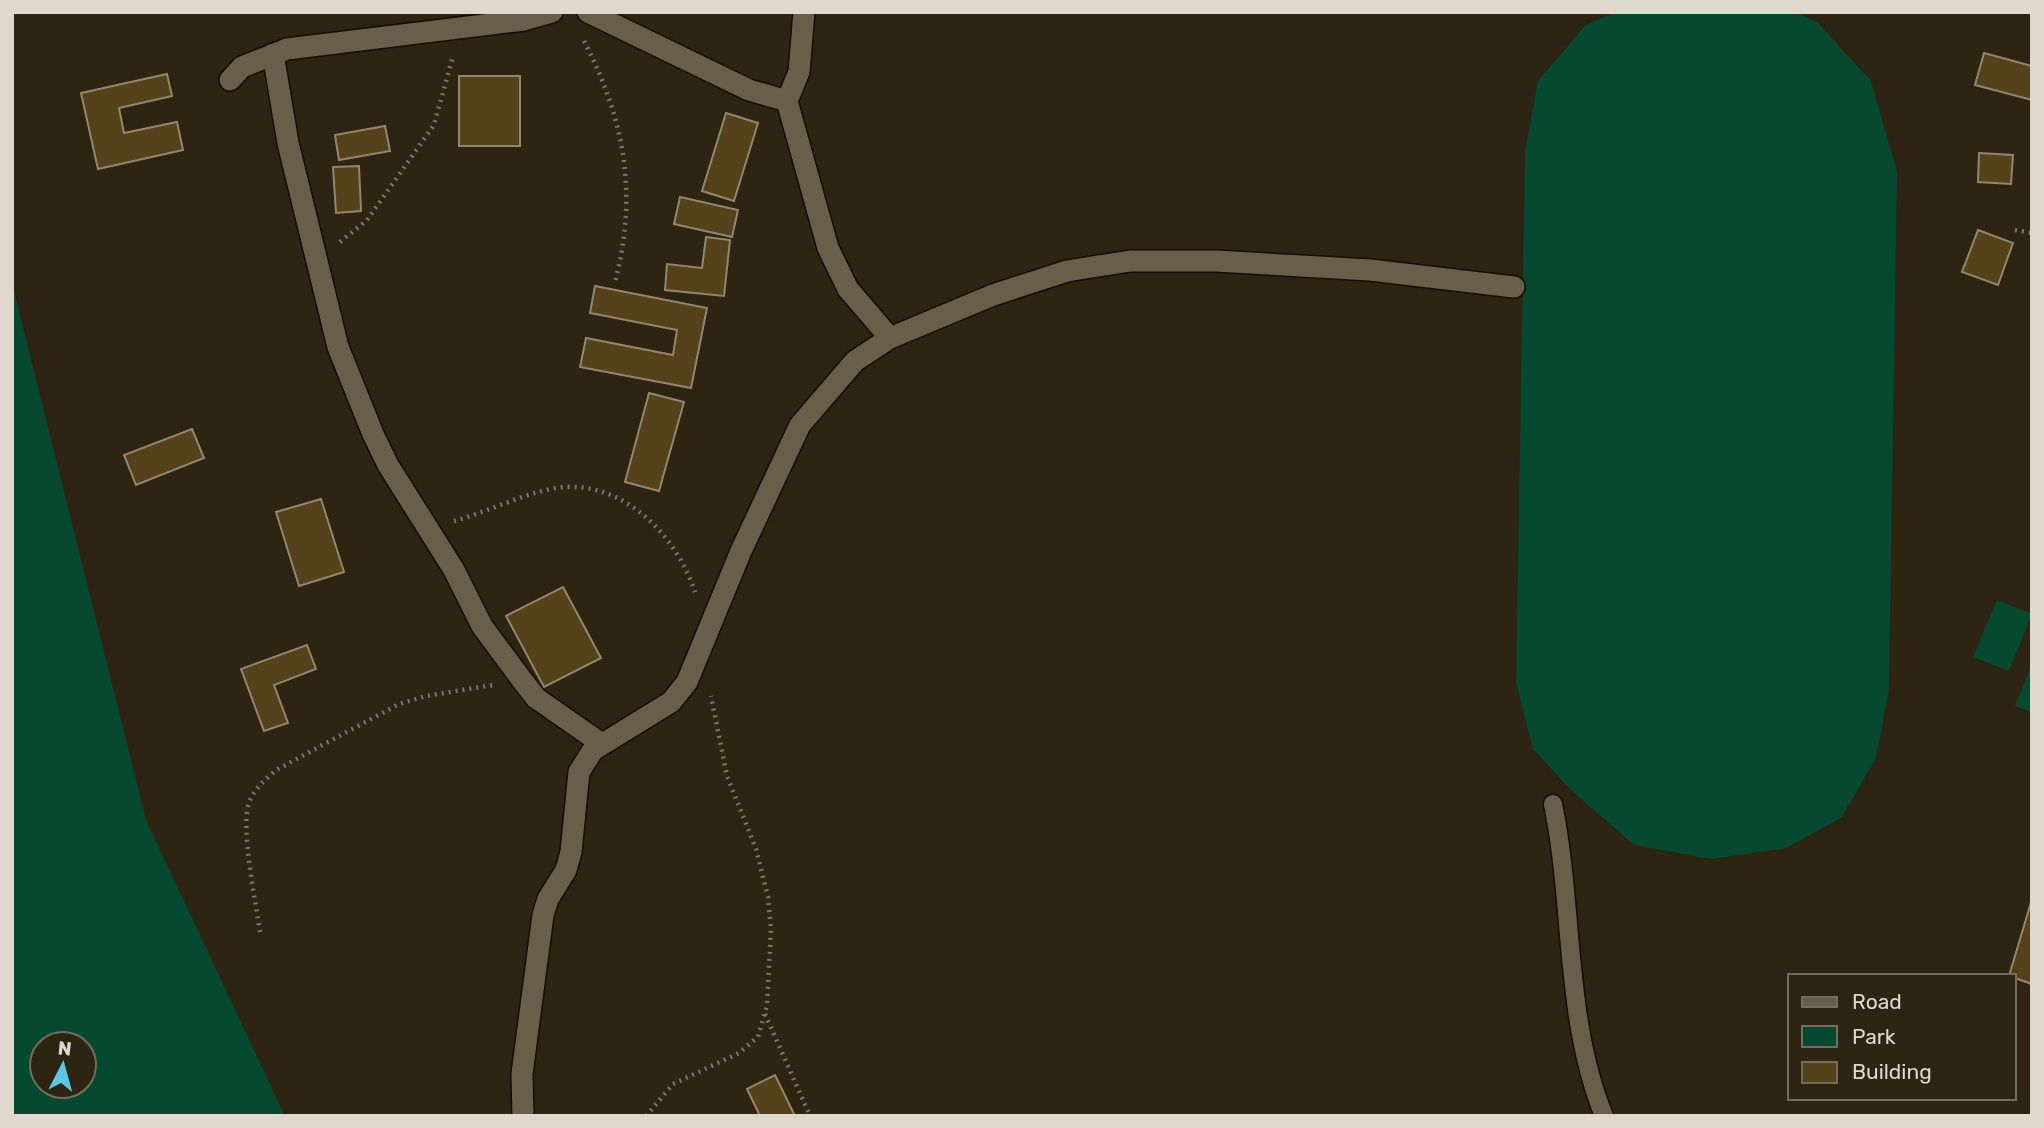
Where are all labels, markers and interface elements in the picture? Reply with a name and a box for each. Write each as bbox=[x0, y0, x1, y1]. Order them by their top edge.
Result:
legend bbox=[1788, 974, 2016, 1100]
text: Road bbox=[1852, 989, 1902, 1014]
text: Park bbox=[1852, 1024, 1896, 1049]
north arrow bbox=[28, 1030, 98, 1100]
text: N bbox=[57, 1036, 73, 1061]
text: Building bbox=[1852, 1059, 1932, 1084]

